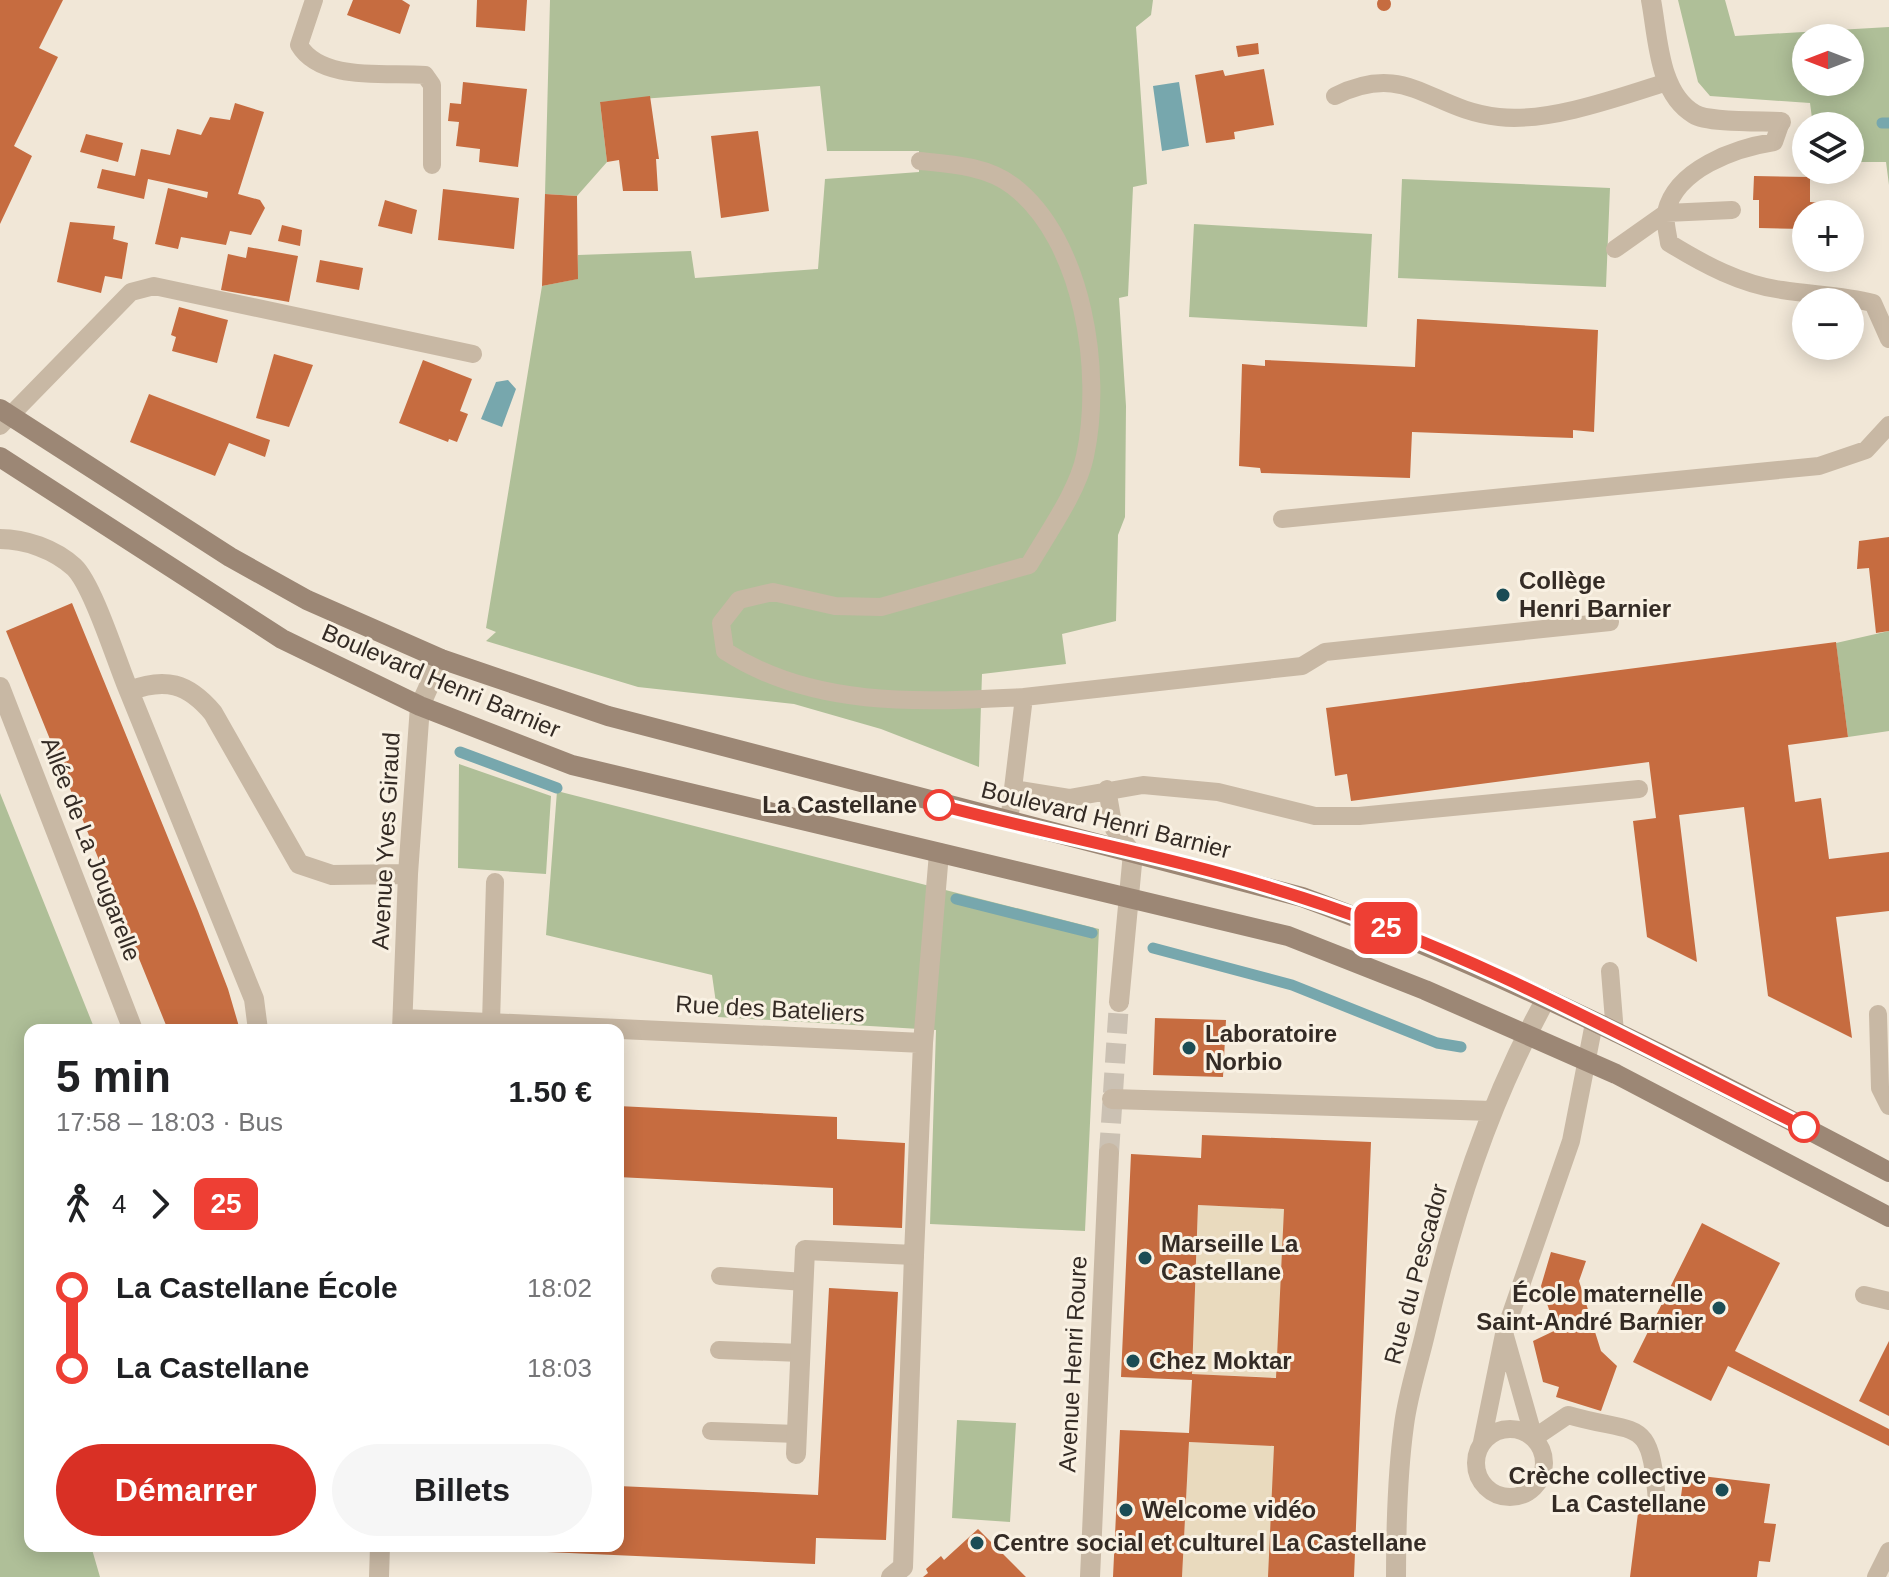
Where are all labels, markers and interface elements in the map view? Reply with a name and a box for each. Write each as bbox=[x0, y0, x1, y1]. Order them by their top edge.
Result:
north arrow bbox=[1792, 24, 1864, 96]
map controls bbox=[1792, 24, 1864, 360]
button: layers bbox=[1792, 112, 1864, 184]
button: + bbox=[1792, 200, 1864, 272]
button: − bbox=[1792, 288, 1864, 360]
place label: Collège Henri Barnier bbox=[1519, 567, 1671, 622]
marker: Collège Henri Barnier bbox=[1494, 586, 1512, 604]
street label: Boulevard Henri Barnier bbox=[318, 618, 564, 743]
street label: Avenue Yves Giraud bbox=[366, 731, 405, 950]
street label: Allée de La Jougarelle bbox=[36, 733, 147, 965]
street label: Boulevard Henri Barnier bbox=[979, 775, 1234, 864]
marker: La Castellane bbox=[924, 790, 954, 820]
place label: La Castellane bbox=[762, 791, 917, 818]
line badge: 25 bbox=[1350, 902, 1422, 954]
text: 25 bbox=[1370, 912, 1402, 943]
street label: Rue des Bateliers bbox=[675, 990, 865, 1027]
place label: Laboratoire Norbio bbox=[1205, 1020, 1337, 1075]
marker: Laboratoire Norbio bbox=[1180, 1039, 1198, 1057]
text: 5 min bbox=[56, 1052, 171, 1101]
text: 1.50 € bbox=[509, 1075, 592, 1108]
text: 17:58 – 18:03 · Bus bbox=[56, 1107, 283, 1137]
unlabelled marker bbox=[1789, 1112, 1819, 1142]
street label: Rue du Pescador bbox=[1378, 1181, 1453, 1367]
icon: walk bbox=[56, 1182, 100, 1226]
icon: forward bbox=[138, 1182, 182, 1226]
text: 25 bbox=[210, 1188, 242, 1219]
text: 4 bbox=[112, 1189, 126, 1219]
place label: Marseille La Castellane bbox=[1161, 1230, 1299, 1285]
marker: Marseille La Castellane bbox=[1136, 1249, 1154, 1267]
street label: Avenue Henri Roure bbox=[1053, 1255, 1092, 1473]
text: La Castellane École bbox=[116, 1271, 398, 1304]
text: 18:02 bbox=[527, 1273, 592, 1303]
place label: École maternelle Saint-André Barnier bbox=[1476, 1280, 1703, 1335]
marker: École maternelle Saint-André Barnier bbox=[1710, 1299, 1728, 1317]
place label: Chez Moktar bbox=[1149, 1347, 1292, 1374]
text: La Castellane bbox=[116, 1351, 309, 1384]
marker: Chez Moktar bbox=[1124, 1352, 1142, 1370]
text: 18:03 bbox=[527, 1353, 592, 1383]
button: Démarrer bbox=[56, 1444, 316, 1536]
button: Billets bbox=[332, 1444, 592, 1536]
place label: Crèche collective La Castellane bbox=[1509, 1462, 1706, 1517]
marker: Crèche collective La Castellane bbox=[1713, 1481, 1731, 1499]
place label: Welcome vidéo bbox=[1142, 1496, 1316, 1523]
marker: Welcome vidéo bbox=[1117, 1501, 1135, 1519]
place label: Centre social et culturel La Castellane bbox=[993, 1529, 1427, 1556]
marker: Centre social et culturel La Castellane bbox=[968, 1534, 986, 1552]

